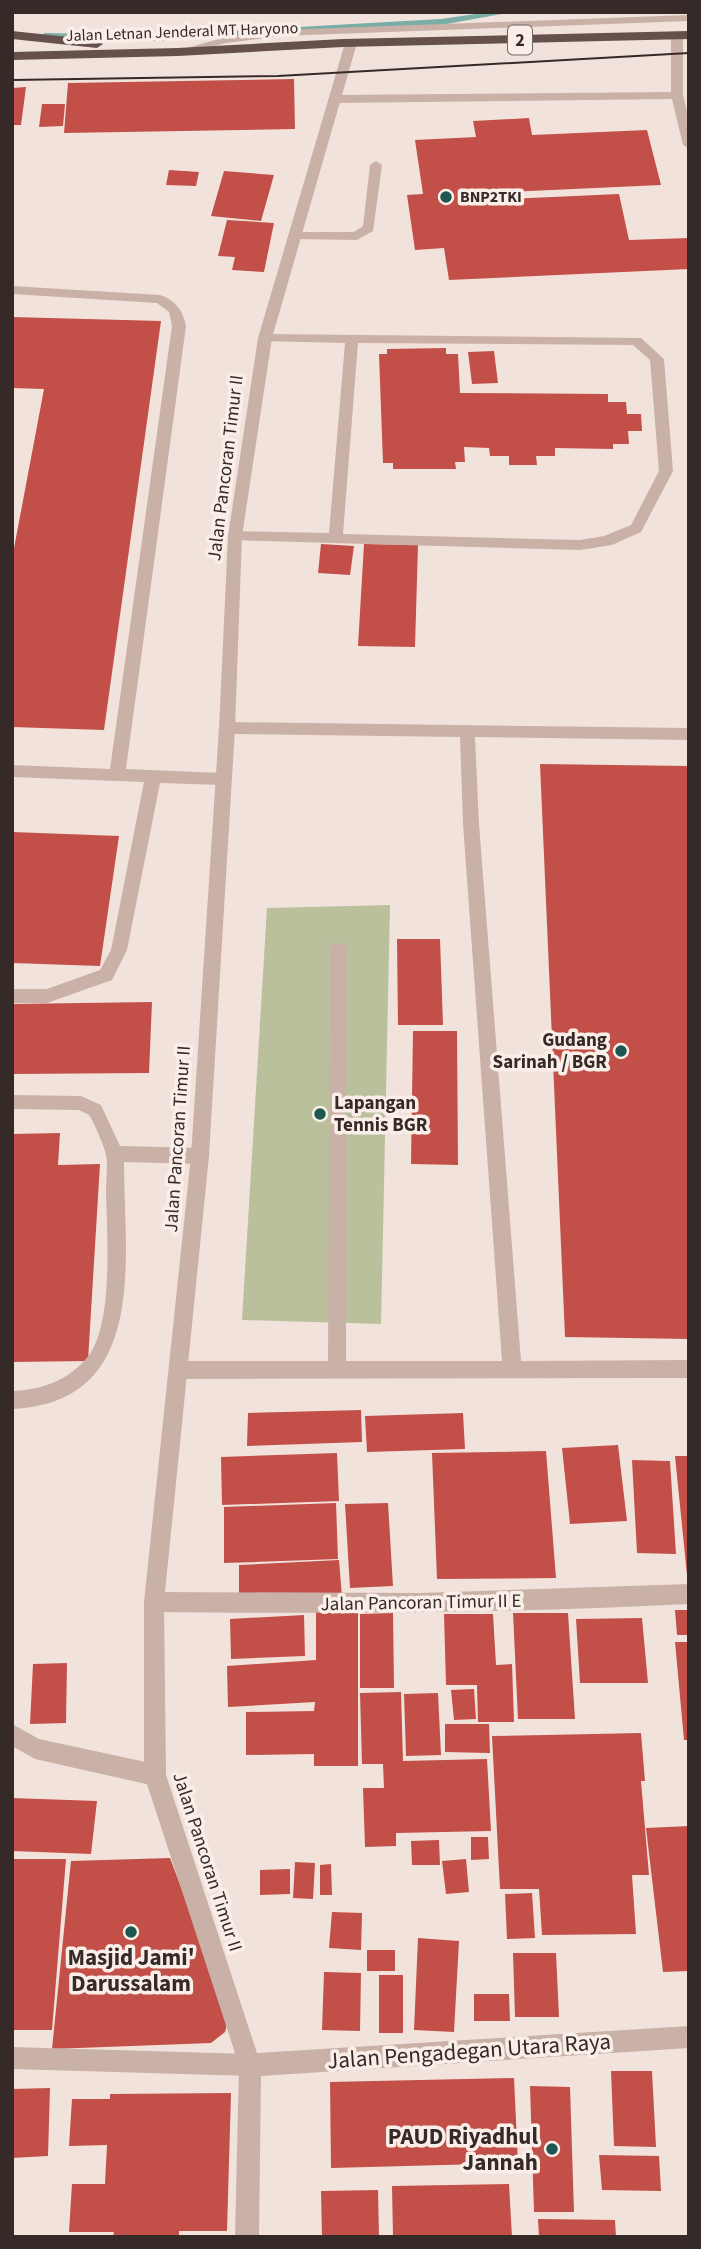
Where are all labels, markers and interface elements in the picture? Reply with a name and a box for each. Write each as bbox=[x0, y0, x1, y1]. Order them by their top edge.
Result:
street label: Jalan Letnan Jenderal MT Haryono bbox=[65, 17, 299, 47]
road number: 2 bbox=[508, 26, 532, 55]
place label: BNP2TKI bbox=[460, 186, 522, 208]
marker: BNP2TKI bbox=[438, 189, 454, 205]
street label: Jalan Pancoran Timur II bbox=[201, 374, 251, 562]
place label: Gudang Sarinah / BGR bbox=[493, 1027, 607, 1076]
marker: Gudang Sarinah / BGR bbox=[613, 1043, 629, 1059]
street label: Jalan Pancoran Timur II bbox=[158, 1045, 198, 1233]
place label: Lapangan Tennis BGR bbox=[334, 1090, 428, 1139]
marker: Lapangan Tennis BGR bbox=[312, 1106, 328, 1122]
street label: Jalan Pancoran Timur II E bbox=[320, 1588, 522, 1618]
street label: Jalan Pancoran Timur II bbox=[165, 1769, 249, 1955]
marker: Masjid Jami' Darussalam bbox=[123, 1924, 139, 1940]
place label: Masjid Jami' Darussalam bbox=[67, 1941, 195, 2000]
street label: Jalan Pengadegan Utara Raya bbox=[326, 2025, 612, 2077]
place label: PAUD Riyadhul Jannah bbox=[388, 2120, 538, 2179]
marker: PAUD Riyadhul Jannah bbox=[544, 2141, 560, 2157]

